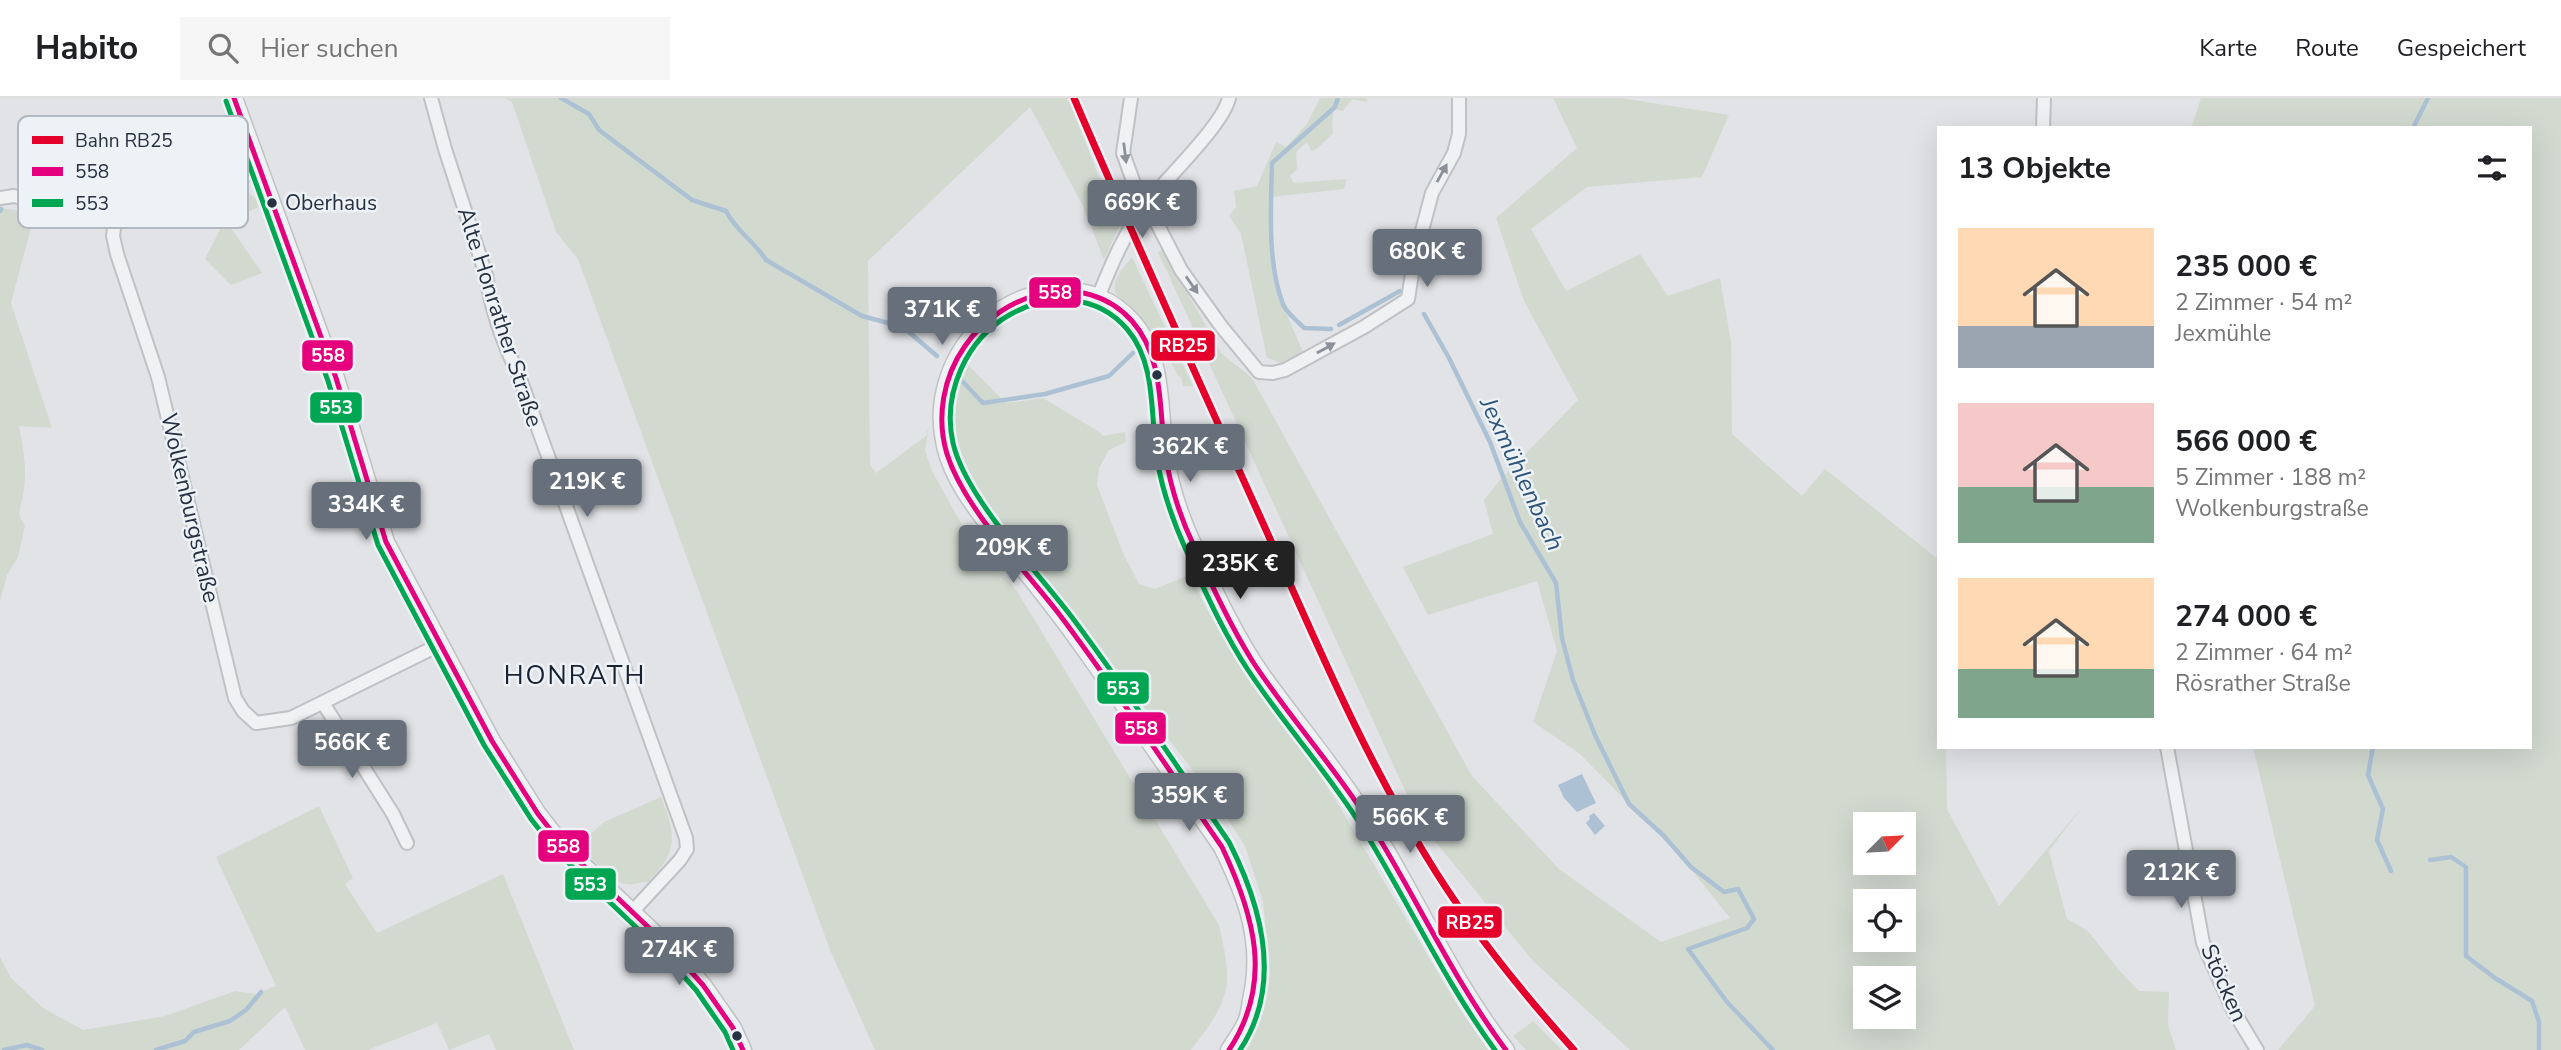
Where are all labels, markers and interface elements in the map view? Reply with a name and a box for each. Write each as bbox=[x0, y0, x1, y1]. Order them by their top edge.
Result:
search box bbox=[180, 17, 670, 80]
text: Habito bbox=[35, 26, 138, 71]
icon: search bbox=[204, 29, 242, 67]
text: Hier suchen bbox=[260, 31, 398, 66]
text: Karte bbox=[2199, 32, 2257, 64]
text: Route bbox=[2295, 32, 2359, 64]
text: Gespeichert bbox=[2397, 32, 2526, 64]
legend bbox=[18, 116, 248, 228]
text: Bahn RB25 bbox=[75, 128, 173, 154]
one-way arrow bbox=[1120, 143, 1131, 165]
text: 13 Objekte bbox=[1958, 148, 2111, 189]
icon: filters bbox=[2473, 149, 2511, 187]
text: 558 bbox=[75, 159, 109, 185]
one-way arrow bbox=[1436, 163, 1448, 183]
pin: 669K € bbox=[1085, 180, 1199, 240]
text: 669K € bbox=[1104, 187, 1180, 218]
place label: Oberhaus bbox=[285, 189, 377, 217]
text: 553 bbox=[75, 191, 109, 217]
marker: Oberhaus bbox=[265, 196, 279, 210]
street label: Alte Honrather Straße bbox=[450, 203, 550, 431]
pin: 680K € bbox=[1370, 230, 1484, 289]
text: 680K € bbox=[1389, 236, 1465, 267]
text: 235 000 € bbox=[2175, 246, 2317, 287]
icon: home bbox=[2014, 256, 2098, 340]
line badge: 558 bbox=[1028, 276, 1082, 309]
one-way arrow bbox=[1185, 276, 1199, 294]
text: 558 bbox=[1038, 280, 1072, 306]
text: 2 Zimmer · 54 m² bbox=[2175, 287, 2352, 318]
pin: 371K € bbox=[885, 288, 999, 347]
text: 371K € bbox=[904, 294, 980, 325]
text: Jexmühle bbox=[2175, 318, 2271, 349]
line badge: RB25 bbox=[1150, 329, 1216, 362]
text: RB25 bbox=[1159, 333, 1207, 359]
line badge: 558 bbox=[301, 339, 354, 372]
one-way arrow bbox=[1316, 342, 1335, 354]
text: 558 bbox=[311, 343, 345, 369]
unlabelled marker bbox=[1150, 368, 1164, 382]
line badge: 553 bbox=[309, 391, 363, 424]
water label: Jexmühlenbach bbox=[1472, 391, 1571, 556]
text: 553 bbox=[319, 395, 353, 421]
street label: Wolkenburgstraße bbox=[153, 410, 227, 606]
text: 566 000 € bbox=[2175, 421, 2317, 462]
pin: 362K € bbox=[1133, 424, 1247, 484]
text: 362K € bbox=[1152, 431, 1228, 462]
icon: home bbox=[2014, 431, 2098, 515]
pin: 219K € bbox=[530, 460, 644, 519]
text: 5 Zimmer · 188 m² bbox=[2175, 462, 2366, 493]
text: 219K € bbox=[549, 466, 625, 497]
pin: 334K € bbox=[309, 482, 423, 542]
text: 334K € bbox=[328, 489, 404, 520]
text: Wolkenburgstraße bbox=[2175, 493, 2369, 524]
pin: 209K € bbox=[956, 526, 1070, 585]
text: 209K € bbox=[975, 532, 1051, 563]
pin: 235K € bbox=[1183, 542, 1297, 601]
text: 235K € bbox=[1202, 548, 1278, 579]
text: 274 000 € bbox=[2175, 596, 2317, 637]
icon: home bbox=[2014, 606, 2098, 690]
text: 2 Zimmer · 64 m² bbox=[2175, 637, 2352, 668]
district label: HONRATH bbox=[504, 658, 646, 693]
text: Rösrather Straße bbox=[2175, 668, 2351, 699]
line badge: 553 bbox=[1096, 671, 1150, 705]
text: 553 bbox=[1106, 676, 1140, 702]
line badge: 558 bbox=[1114, 711, 1167, 745]
text: 558 bbox=[1124, 716, 1158, 742]
pin: 566K € bbox=[295, 720, 409, 780]
text: 566K € bbox=[314, 727, 390, 758]
pin: 359K € bbox=[1132, 774, 1246, 833]
text: 359K € bbox=[1151, 780, 1227, 811]
pin: 566K € bbox=[1353, 796, 1467, 855]
text: 566K € bbox=[1372, 802, 1448, 833]
north arrow bbox=[1853, 812, 1916, 875]
map controls bbox=[1853, 812, 1916, 1029]
line badge: 558 bbox=[537, 829, 590, 863]
text: 558 bbox=[546, 834, 580, 860]
pin: 212K € bbox=[2124, 850, 2238, 910]
text: 212K € bbox=[2143, 857, 2219, 888]
line badge: 553 bbox=[564, 867, 617, 901]
text: 553 bbox=[573, 872, 607, 898]
button: locate bbox=[1853, 889, 1916, 952]
line badge: RB25 bbox=[1437, 905, 1503, 939]
text: RB25 bbox=[1446, 910, 1494, 936]
pin: 274K € bbox=[622, 928, 736, 987]
text: 274K € bbox=[641, 934, 717, 965]
street label: Stöcken bbox=[2193, 939, 2255, 1027]
button: layers bbox=[1853, 966, 1916, 1029]
unlabelled marker bbox=[730, 1029, 744, 1043]

